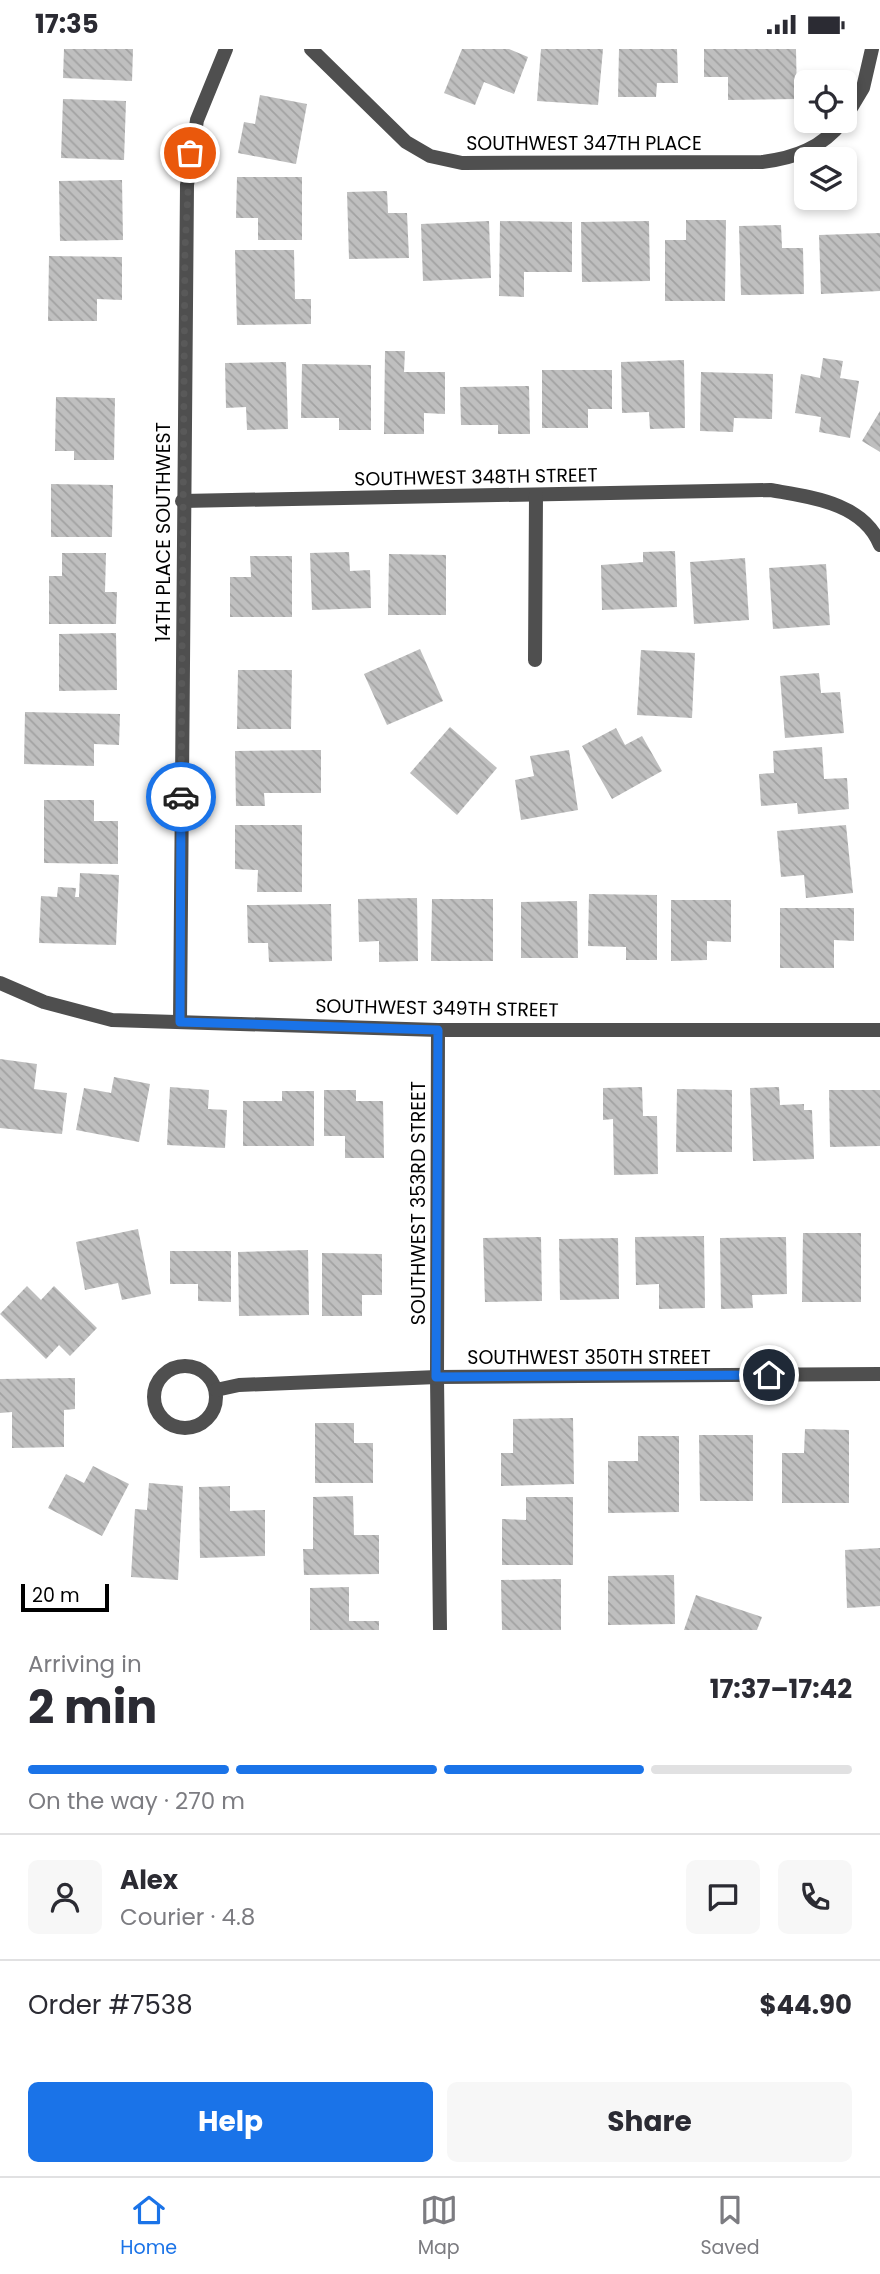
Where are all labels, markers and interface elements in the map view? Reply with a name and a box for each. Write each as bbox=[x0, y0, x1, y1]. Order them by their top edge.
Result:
text: 17:35 bbox=[35, 6, 99, 42]
map controls bbox=[794, 70, 857, 210]
button: locate bbox=[794, 70, 857, 133]
pin bbox=[160, 123, 220, 183]
street label: SOUTHWEST 347TH PLACE bbox=[466, 130, 702, 157]
icon: bag bbox=[171, 134, 209, 172]
button: layers bbox=[794, 147, 857, 210]
street label: 14TH PLACE SOUTHWEST bbox=[150, 422, 177, 642]
street label: SOUTHWEST 348TH STREET bbox=[354, 461, 598, 493]
courier bbox=[146, 762, 216, 832]
icon: car bbox=[162, 778, 200, 816]
street label: SOUTHWEST 349TH STREET bbox=[315, 992, 559, 1024]
street label: SOUTHWEST 353RD STREET bbox=[405, 1081, 432, 1325]
street label: SOUTHWEST 350TH STREET bbox=[467, 1344, 711, 1371]
pin bbox=[739, 1345, 799, 1405]
icon: home bbox=[750, 1356, 788, 1394]
scale bar bbox=[21, 1581, 108, 1613]
text: 20 m bbox=[32, 1582, 80, 1609]
text: Arriving in bbox=[28, 1648, 142, 1680]
text: 17:37–17:42 bbox=[710, 1671, 852, 1707]
text: 2 min bbox=[28, 1675, 157, 1739]
text: On the way · 270 m bbox=[28, 1785, 245, 1817]
button: person bbox=[28, 1860, 102, 1934]
button: chat bbox=[686, 1860, 760, 1934]
button: phone bbox=[778, 1860, 852, 1934]
text: Alex bbox=[120, 1862, 178, 1898]
text: Courier · 4.8 bbox=[120, 1901, 255, 1933]
text: Order #7538 bbox=[28, 1987, 193, 2023]
text: $44.90 bbox=[759, 1987, 852, 2023]
button: Help bbox=[28, 2082, 433, 2162]
button: Share bbox=[447, 2082, 852, 2162]
tab: Home bbox=[120, 2191, 177, 2262]
tab: Map bbox=[418, 2191, 460, 2262]
tab: Saved bbox=[700, 2191, 760, 2262]

